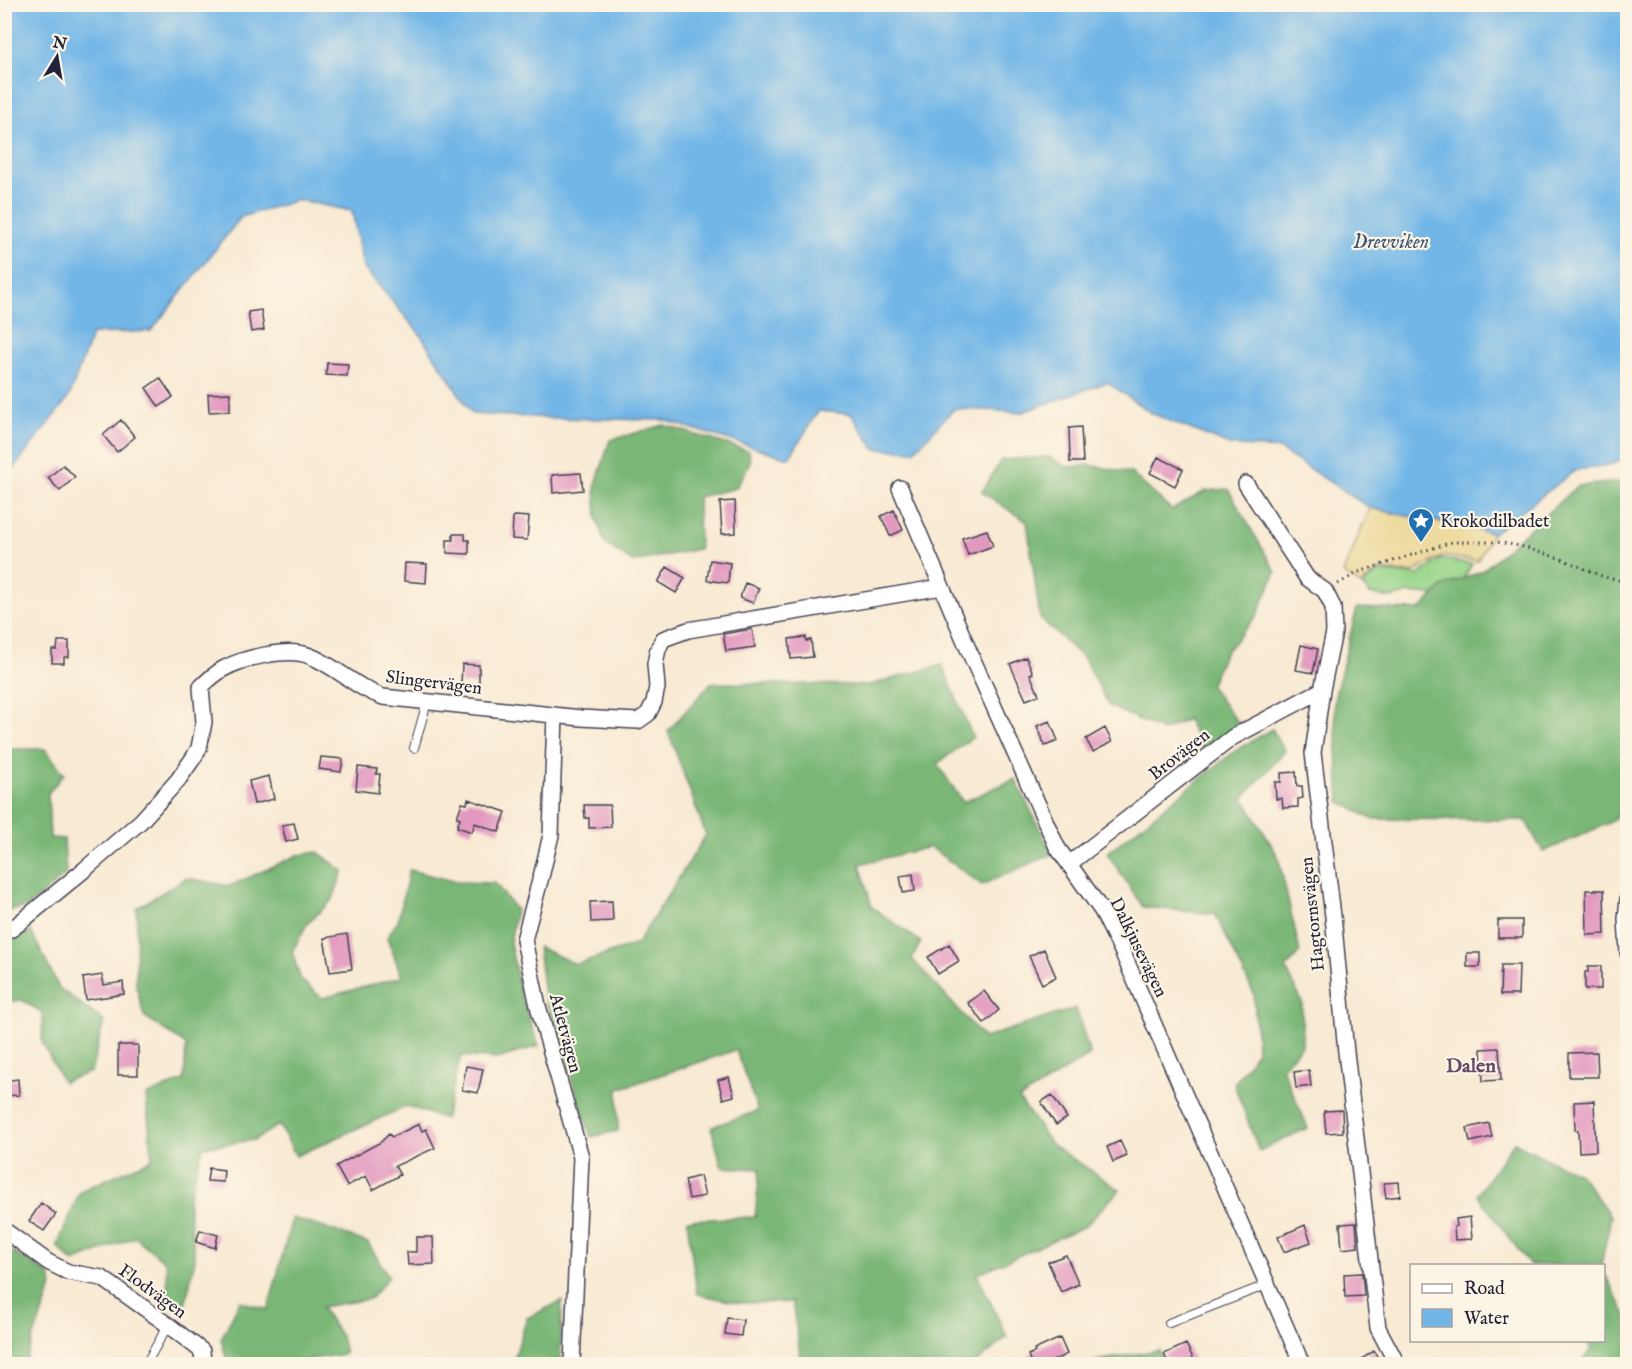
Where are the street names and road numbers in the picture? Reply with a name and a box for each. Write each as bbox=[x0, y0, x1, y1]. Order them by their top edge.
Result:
street label: Slingervägen bbox=[385, 666, 484, 701]
street label: Brovägen bbox=[1145, 724, 1215, 786]
street label: Hagtornsvägen bbox=[1296, 855, 1331, 972]
street label: Dalkjusevägen bbox=[1104, 894, 1172, 1002]
street label: Atletvägen bbox=[543, 990, 586, 1076]
street label: Flodvägen bbox=[113, 1260, 191, 1325]

